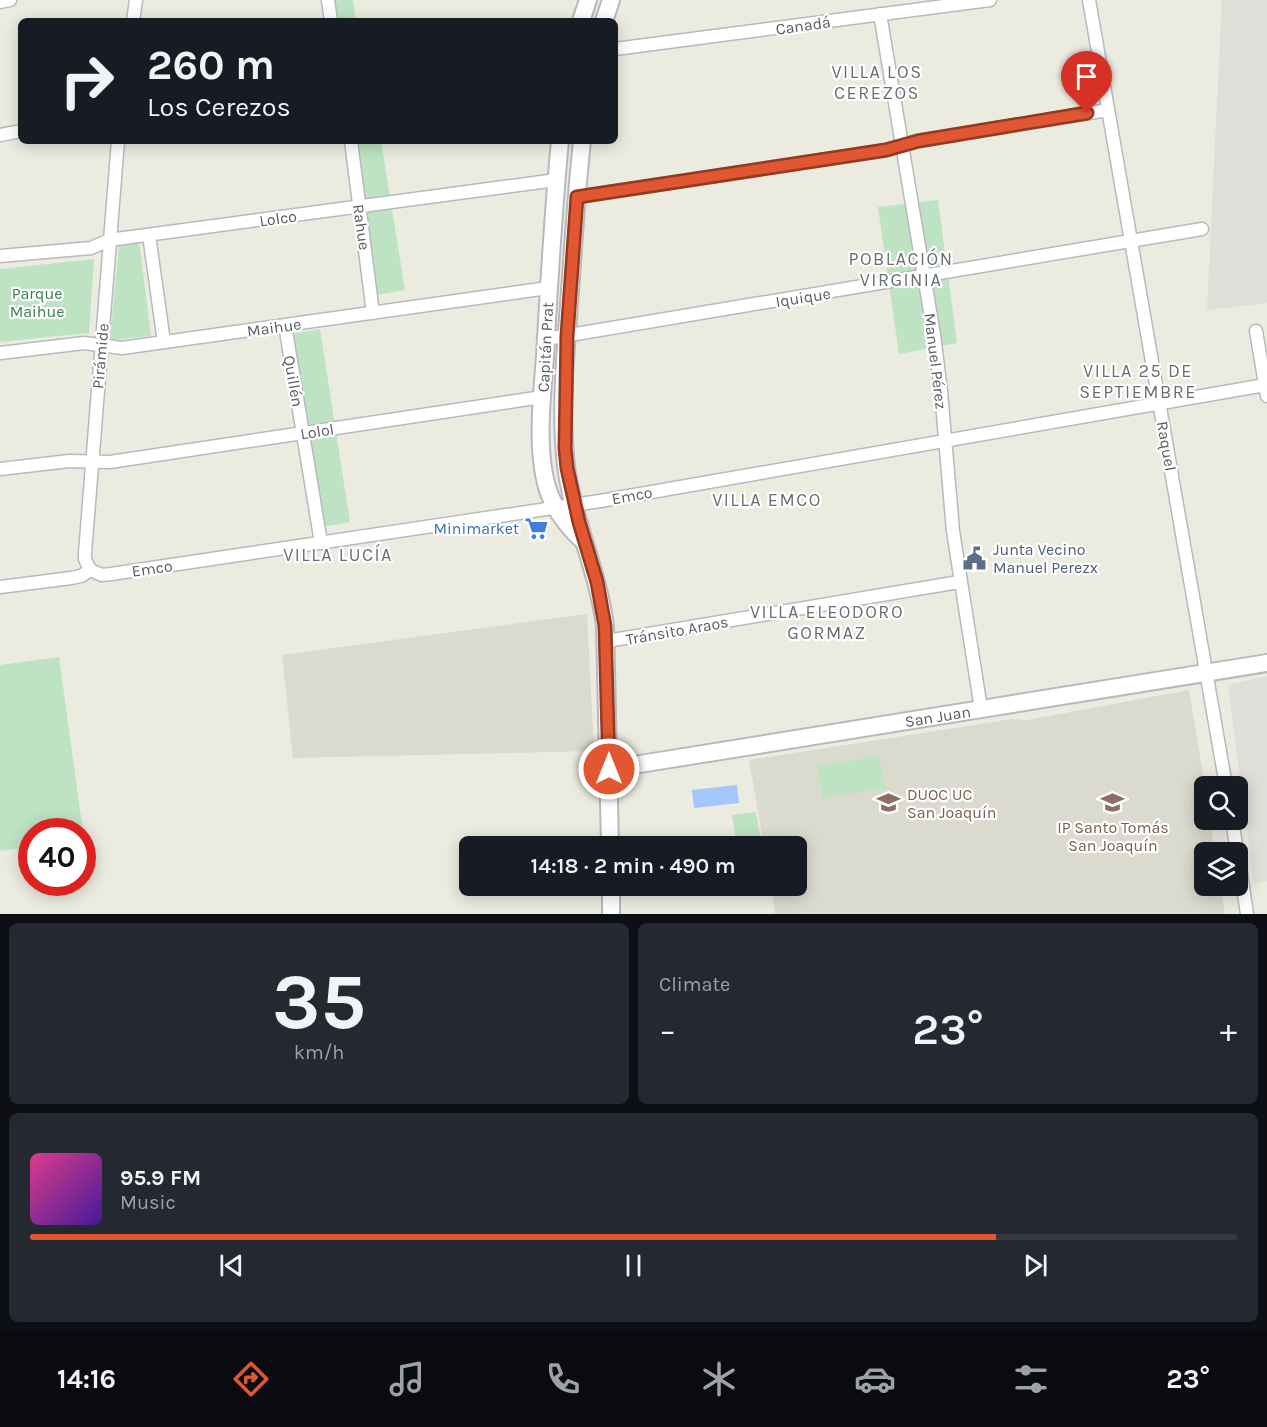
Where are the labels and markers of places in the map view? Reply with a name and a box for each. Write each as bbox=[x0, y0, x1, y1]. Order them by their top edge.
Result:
pin bbox=[1061, 51, 1112, 113]
supermarket icon: Minimarket bbox=[524, 515, 550, 541]
place label: Minimarket bbox=[433, 519, 519, 538]
place label: Junta Vecino Manuel Perezx bbox=[993, 540, 1098, 577]
public building icon: Junta Vecino Manuel Perezx bbox=[962, 545, 988, 571]
place label: DUOC UC San Joaquín bbox=[907, 785, 996, 822]
school or university icon: IP Santo Tomás San Joaquín bbox=[1100, 789, 1126, 815]
school or university icon: DUOC UC San Joaquín bbox=[876, 790, 902, 816]
place label: IP Santo Tomás San Joaquín bbox=[1057, 818, 1169, 855]

